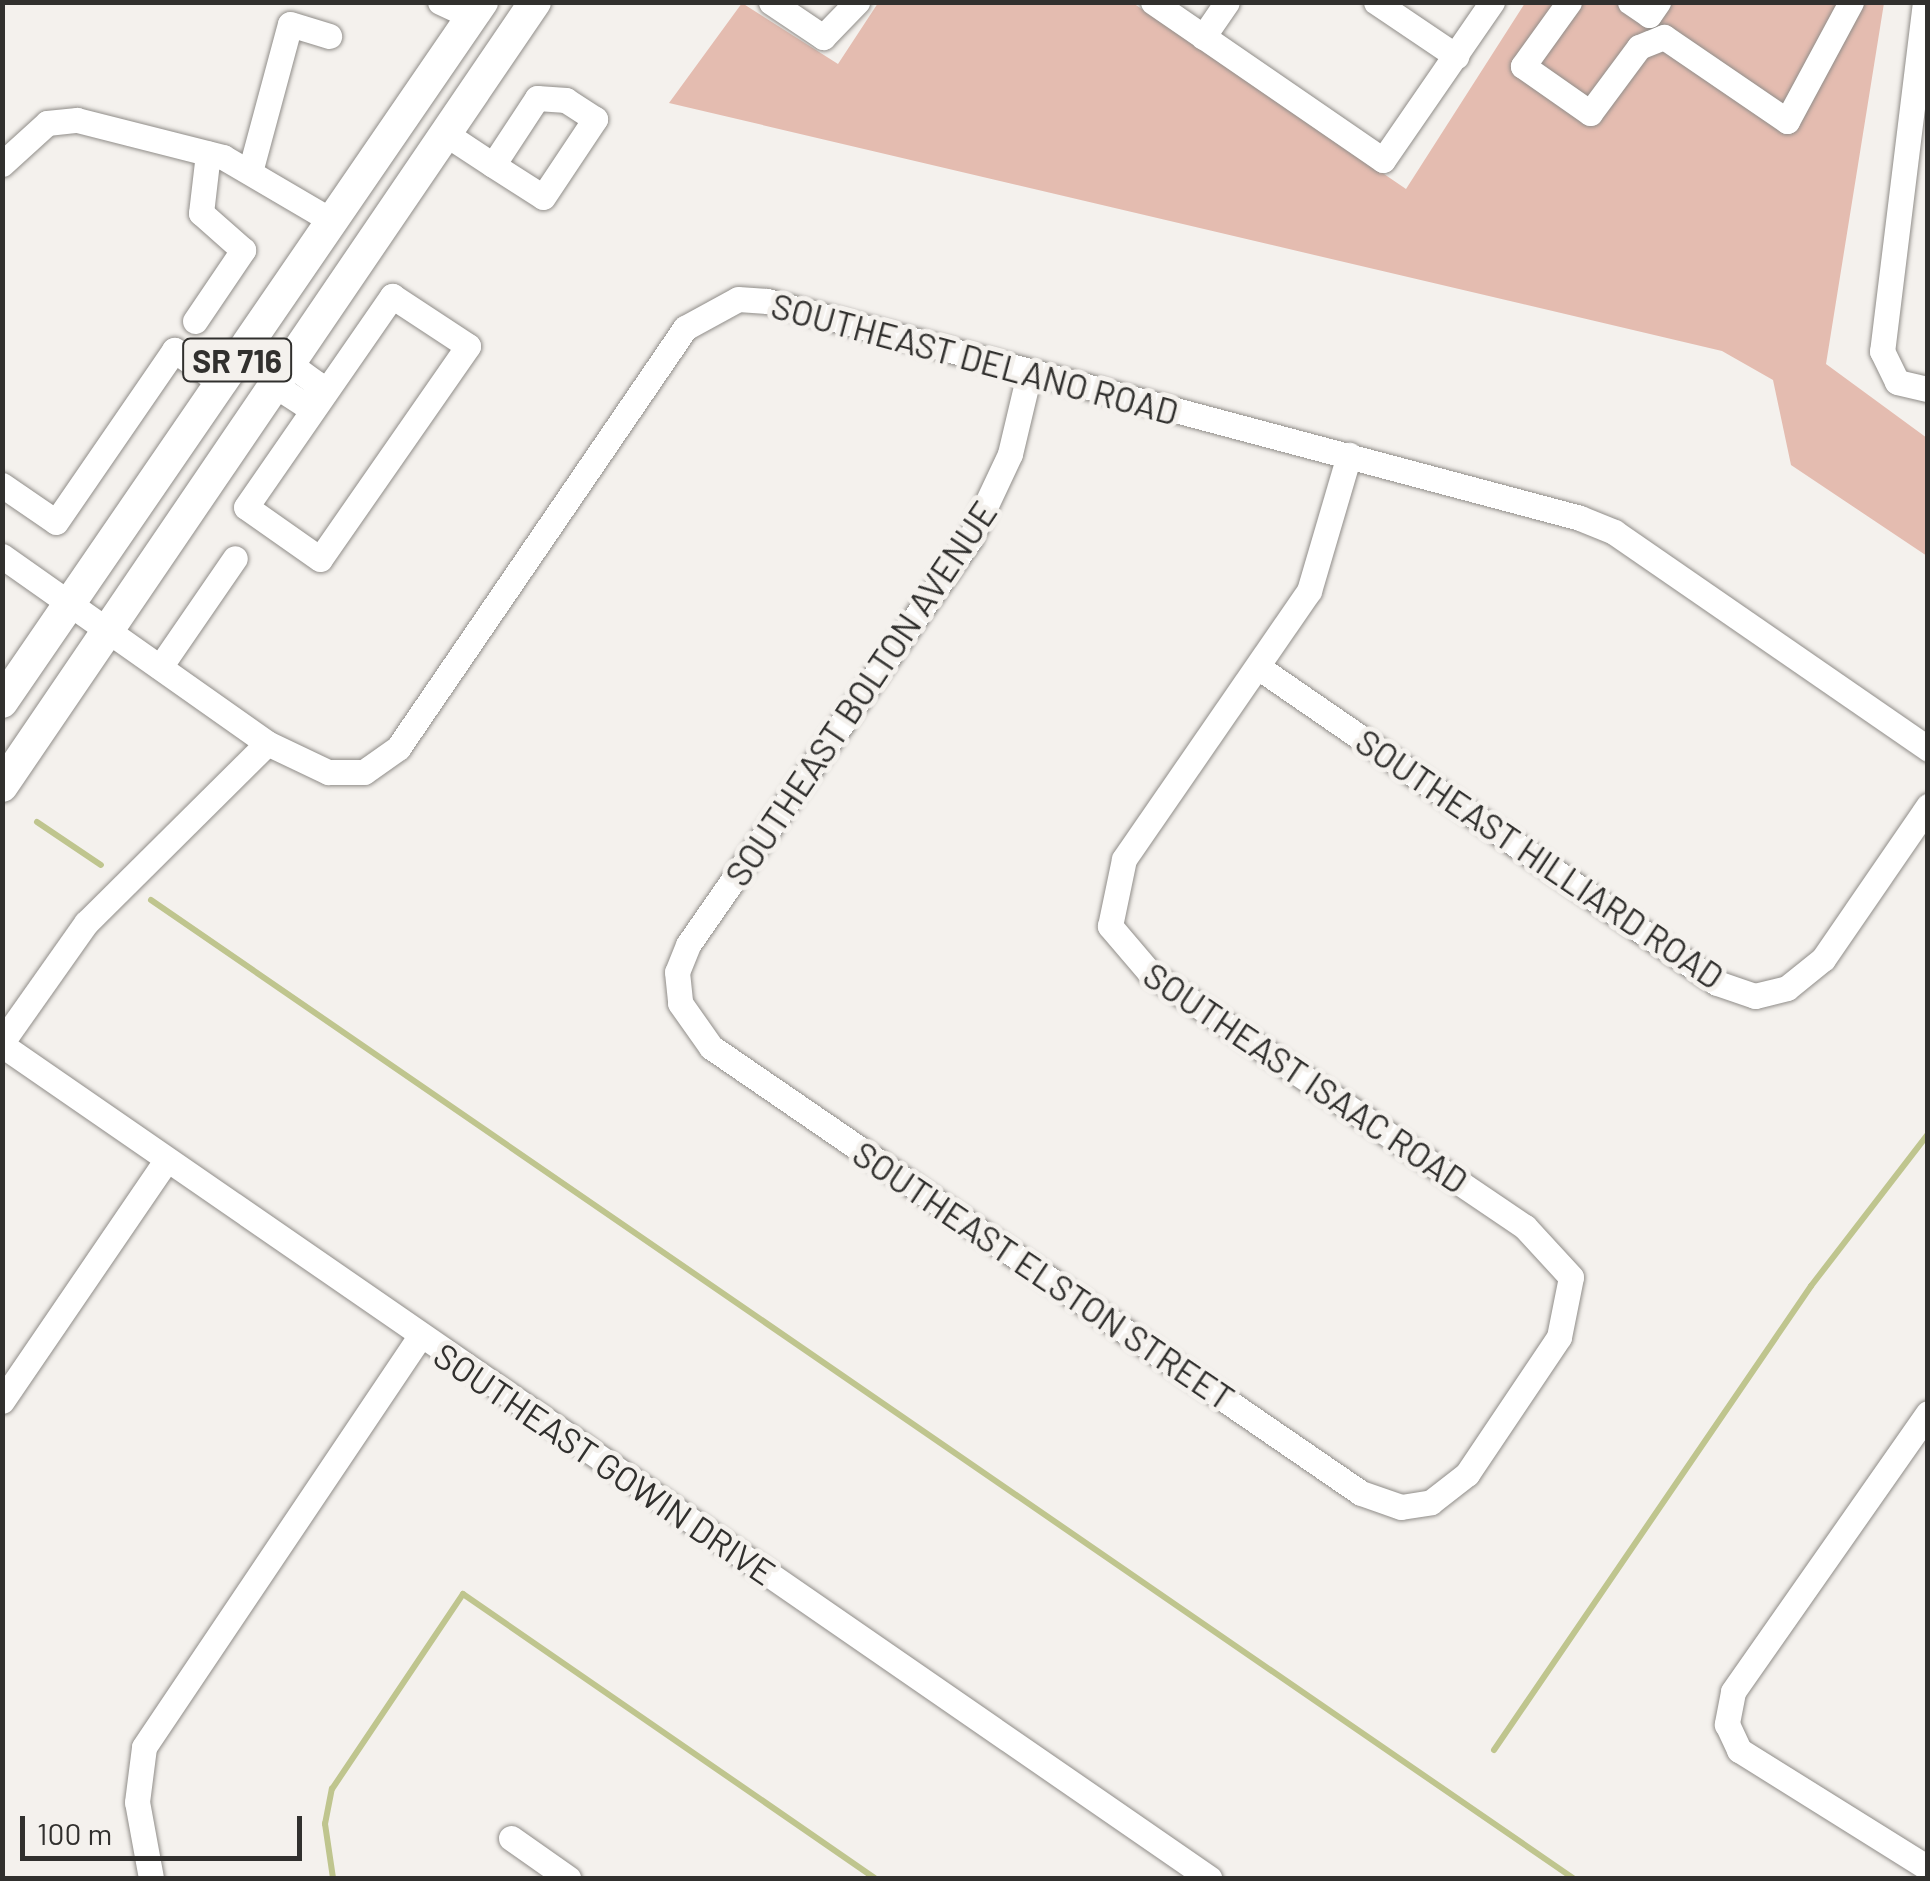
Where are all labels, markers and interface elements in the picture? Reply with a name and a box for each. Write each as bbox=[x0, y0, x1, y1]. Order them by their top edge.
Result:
street label: SOUTHEAST DELANO ROAD bbox=[767, 283, 1183, 433]
road number: SR 716 bbox=[182, 333, 292, 387]
street label: SOUTHEAST BOLTON AVENUE bbox=[715, 493, 1005, 893]
street label: SOUTHEAST HILLIARD ROAD bbox=[1349, 719, 1731, 997]
street label: SOUTHEAST ISAAC ROAD bbox=[1136, 953, 1476, 1201]
street label: SOUTHEAST ELSTON STREET bbox=[846, 1132, 1242, 1418]
street label: SOUTHEAST GOWIN DRIVE bbox=[426, 1333, 784, 1593]
scale bar bbox=[25, 1796, 308, 1858]
text: 100 m bbox=[37, 1815, 112, 1851]

